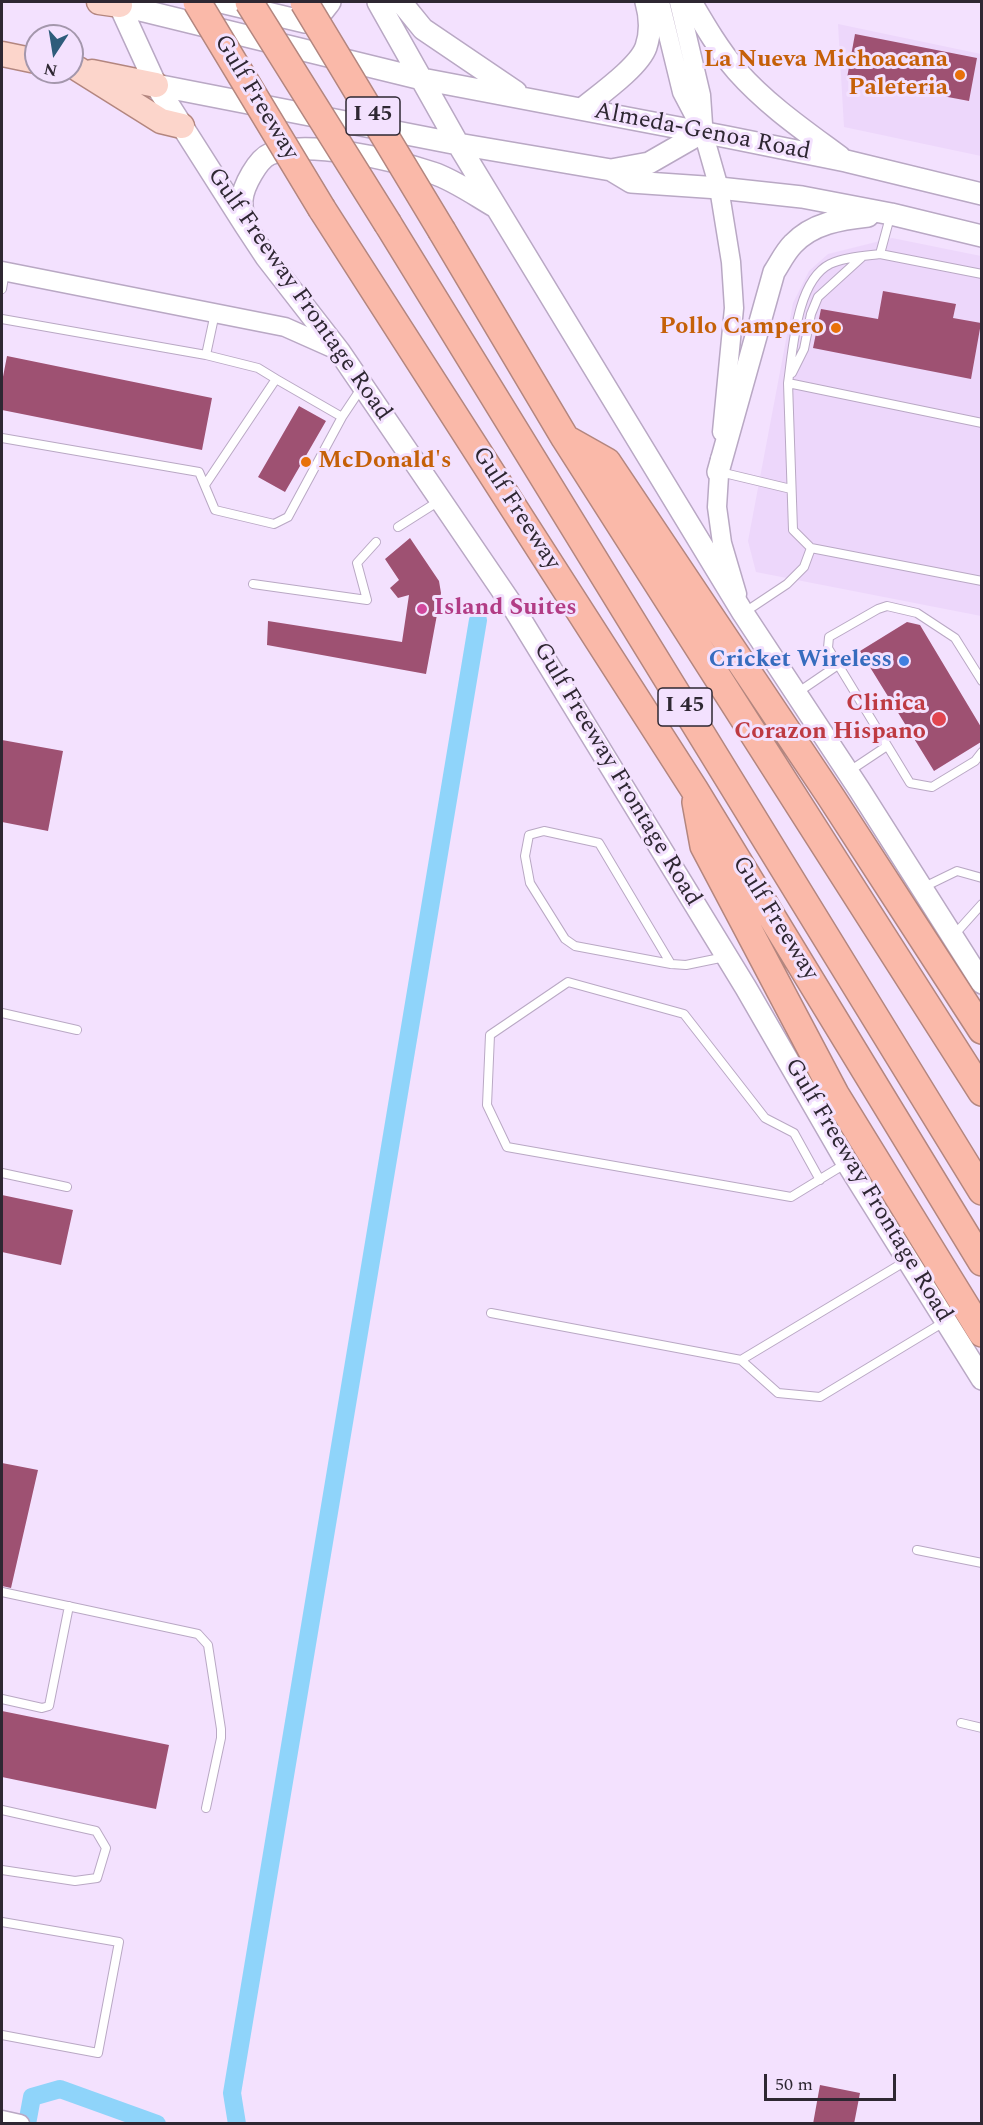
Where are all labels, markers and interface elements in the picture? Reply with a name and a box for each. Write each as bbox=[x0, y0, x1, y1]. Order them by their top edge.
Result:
north arrow bbox=[24, 24, 84, 84]
street label: Gulf Freeway bbox=[206, 30, 304, 166]
place label: La Nueva Michoacana Paleteria bbox=[704, 47, 948, 103]
text: N bbox=[42, 57, 60, 83]
marker: La Nueva Michoacana Paleteria bbox=[953, 68, 967, 82]
road number: I 45 bbox=[346, 97, 400, 135]
street label: Almeda-Genoa Road bbox=[591, 98, 813, 168]
street label: Gulf Freeway Frontage Road bbox=[200, 163, 396, 427]
place label: Pollo Campero bbox=[659, 314, 824, 342]
marker: Pollo Campero bbox=[829, 321, 843, 335]
street label: Gulf Freeway bbox=[464, 442, 566, 576]
place label: McDonald's bbox=[318, 448, 451, 476]
marker: McDonald's bbox=[299, 455, 313, 469]
place label: Island Suites bbox=[434, 595, 577, 623]
marker: Island Suites bbox=[415, 602, 429, 616]
street label: Gulf Freeway Frontage Road bbox=[526, 638, 706, 912]
place label: Cricket Wireless bbox=[709, 647, 892, 675]
marker: Cricket Wireless bbox=[897, 654, 911, 668]
road number: I 45 bbox=[658, 688, 712, 726]
place label: Clinica Corazon Hispano bbox=[734, 691, 926, 747]
marker: Clinica Corazon Hispano bbox=[930, 710, 948, 728]
street label: Gulf Freeway bbox=[724, 852, 824, 986]
street label: Gulf Freeway Frontage Road bbox=[777, 1054, 957, 1328]
scale bar bbox=[767, 2062, 899, 2100]
text: 50 m bbox=[775, 2071, 813, 2098]

